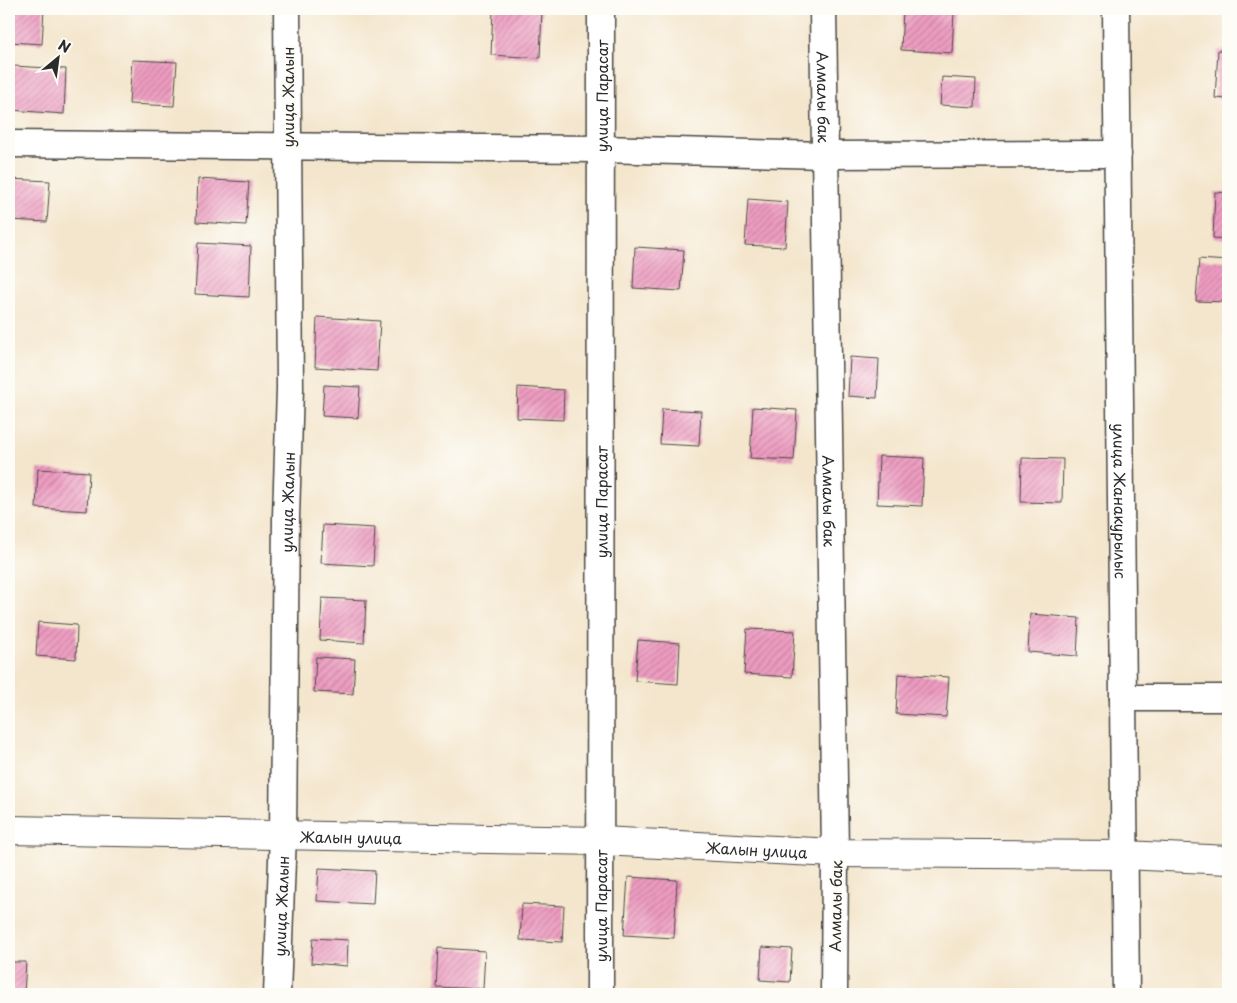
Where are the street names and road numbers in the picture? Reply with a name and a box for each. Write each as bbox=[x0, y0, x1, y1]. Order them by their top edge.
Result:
street label: улица Парасат bbox=[589, 39, 612, 152]
street label: улица Жалын bbox=[276, 47, 299, 147]
street label: Алмалы бак bbox=[812, 51, 836, 143]
street label: улица Жанакурылыс bbox=[1109, 423, 1133, 579]
street label: улица Парасат bbox=[589, 445, 612, 558]
street label: улица Жалын bbox=[274, 451, 300, 553]
street label: Алмалы бак bbox=[818, 455, 842, 547]
street label: Жалын улица bbox=[300, 824, 403, 849]
street label: Жалын улица bbox=[705, 835, 809, 863]
street label: улица Парасат bbox=[589, 849, 612, 962]
street label: улица Жалын bbox=[267, 855, 294, 957]
street label: Алмалы бак bbox=[823, 860, 847, 952]

